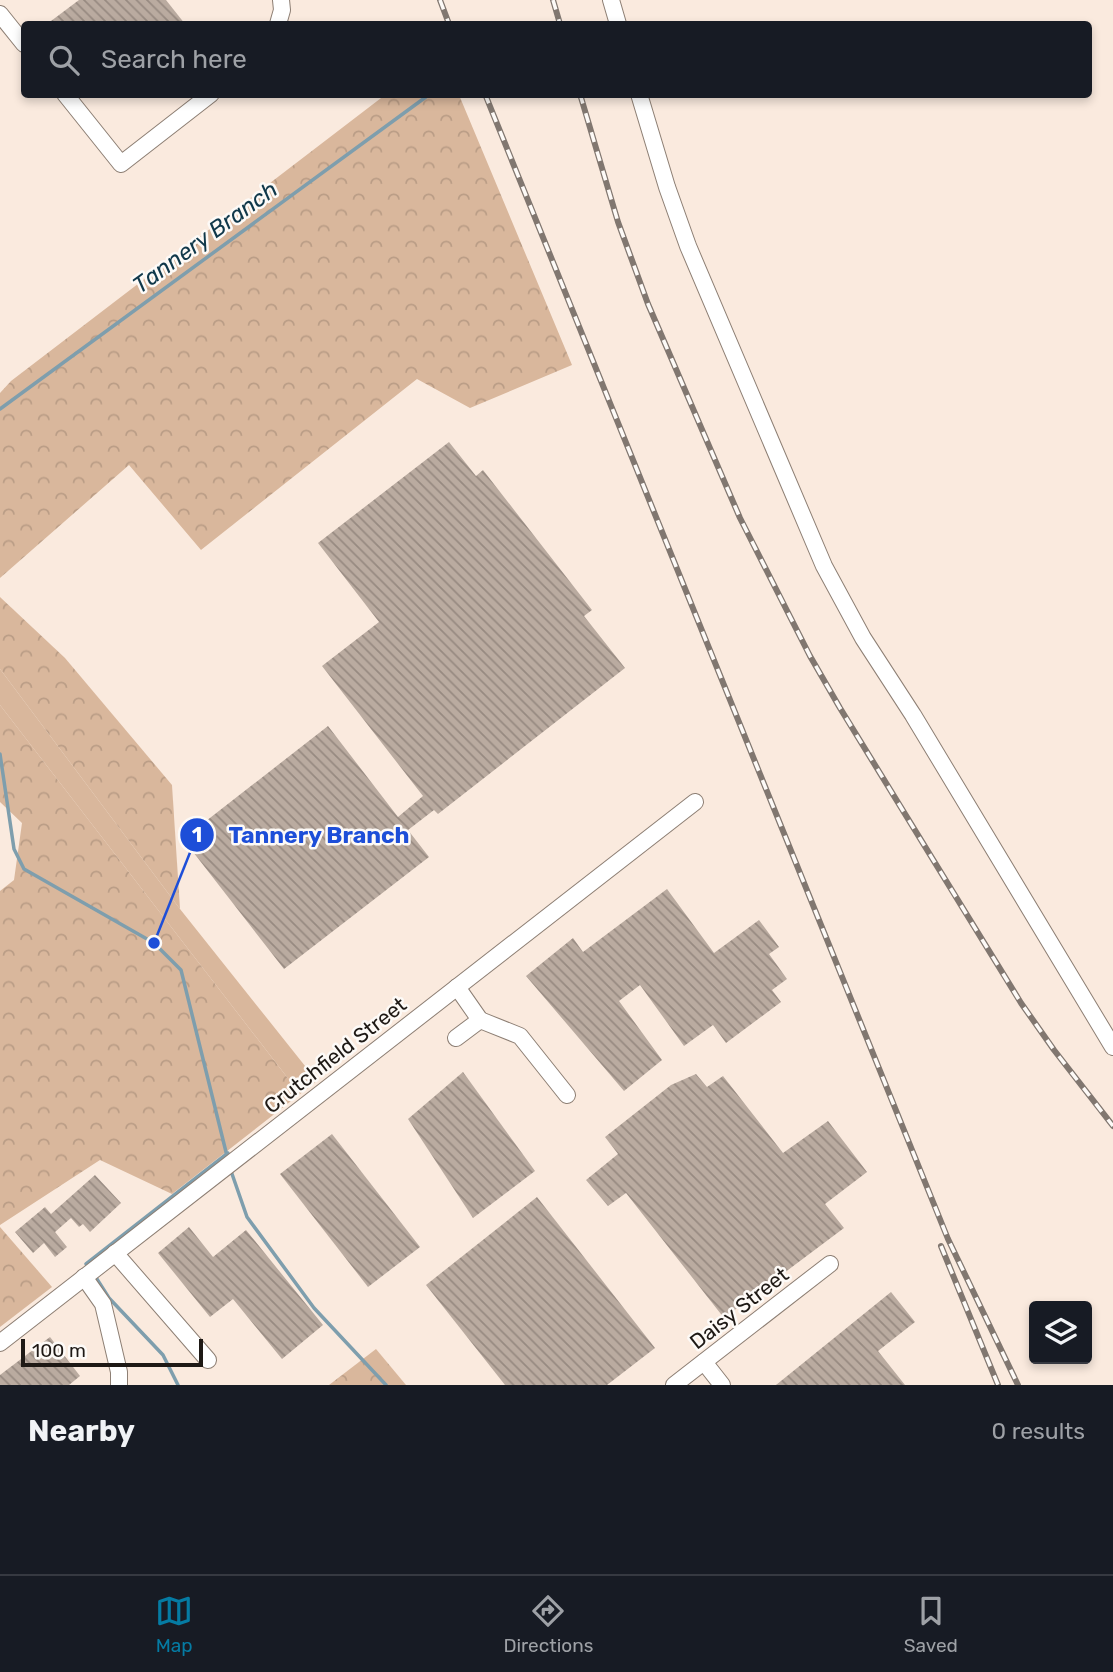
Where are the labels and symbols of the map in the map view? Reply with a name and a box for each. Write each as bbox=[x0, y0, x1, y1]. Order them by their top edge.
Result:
water label: Tannery Branch bbox=[127, 175, 283, 299]
callout: Tannery Branch bbox=[179, 813, 424, 857]
text: Tannery Branch bbox=[228, 821, 410, 849]
text: 1 bbox=[192, 822, 202, 847]
street label: Crutchfield Street bbox=[259, 992, 411, 1118]
street label: Daisy Street bbox=[685, 1262, 793, 1354]
scale bar bbox=[21, 1336, 203, 1368]

